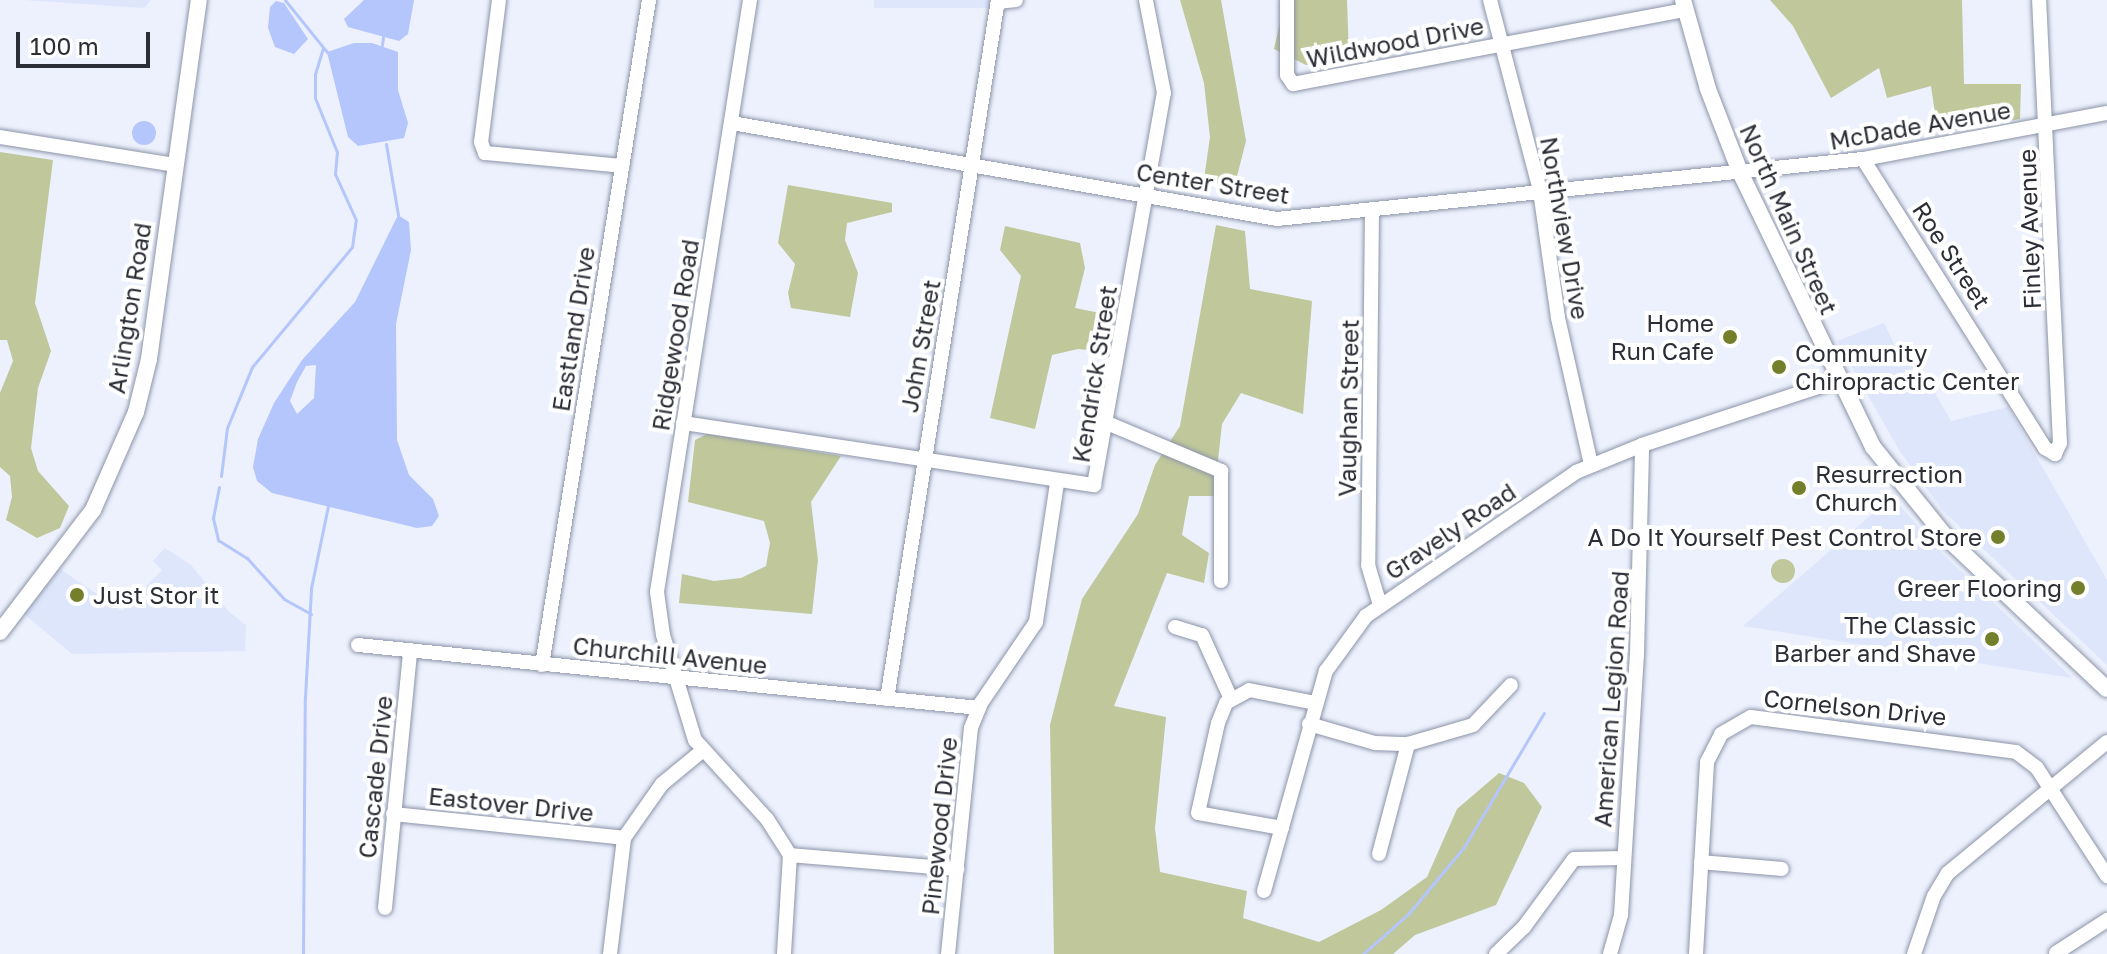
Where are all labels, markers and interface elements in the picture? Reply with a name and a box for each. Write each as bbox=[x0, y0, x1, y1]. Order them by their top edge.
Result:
street label: Wildwood Drive bbox=[1304, 11, 1486, 73]
scale bar bbox=[20, 16, 154, 66]
text: 100 m bbox=[30, 31, 99, 60]
street label: McDade Avenue bbox=[1827, 95, 2013, 155]
street label: North Main Street bbox=[1734, 119, 1844, 319]
street label: Northview Drive bbox=[1535, 134, 1595, 322]
street label: Finley Avenue bbox=[2012, 148, 2046, 310]
street label: Center Street bbox=[1134, 157, 1292, 209]
street label: Roe Street bbox=[1907, 196, 1997, 314]
street label: Arlington Road bbox=[101, 220, 157, 396]
street label: Ridgewood Road bbox=[646, 237, 704, 433]
street label: Eastland Drive bbox=[546, 245, 600, 413]
street label: John Street bbox=[894, 277, 946, 415]
street label: Kendrick Street bbox=[1066, 283, 1122, 465]
place label: Home Run Cafe bbox=[1611, 309, 1714, 365]
street label: Vaughan Street bbox=[1332, 319, 1364, 497]
marker: Home Run Cafe bbox=[1721, 328, 1739, 346]
place label: Community Chiropractic Center bbox=[1795, 339, 2019, 395]
marker: Community Chiropractic Center bbox=[1770, 358, 1788, 376]
place label: Resurrection Church bbox=[1815, 460, 1963, 516]
street label: Gravely Road bbox=[1379, 477, 1521, 585]
marker: Resurrection Church bbox=[1790, 479, 1808, 497]
place label: A Do It Yourself Pest Control Store bbox=[1588, 523, 1982, 551]
marker: A Do It Yourself Pest Control Store bbox=[1989, 528, 2007, 546]
street label: American Legion Road bbox=[1588, 570, 1634, 828]
place label: Greer Flooring bbox=[1897, 574, 2062, 602]
marker: Greer Flooring bbox=[2069, 579, 2087, 597]
place label: Just Stor it bbox=[93, 581, 219, 609]
marker: Just Stor it bbox=[68, 586, 86, 604]
place label: The Classic Barber and Shave bbox=[1774, 611, 1976, 667]
street label: Churchill Avenue bbox=[571, 630, 769, 680]
marker: The Classic Barber and Shave bbox=[1983, 630, 2001, 648]
street label: Cornelson Drive bbox=[1762, 683, 1948, 731]
street label: Cascade Drive bbox=[352, 694, 398, 860]
street label: Pinewood Drive bbox=[915, 736, 963, 916]
street label: Eastover Drive bbox=[427, 781, 595, 827]

